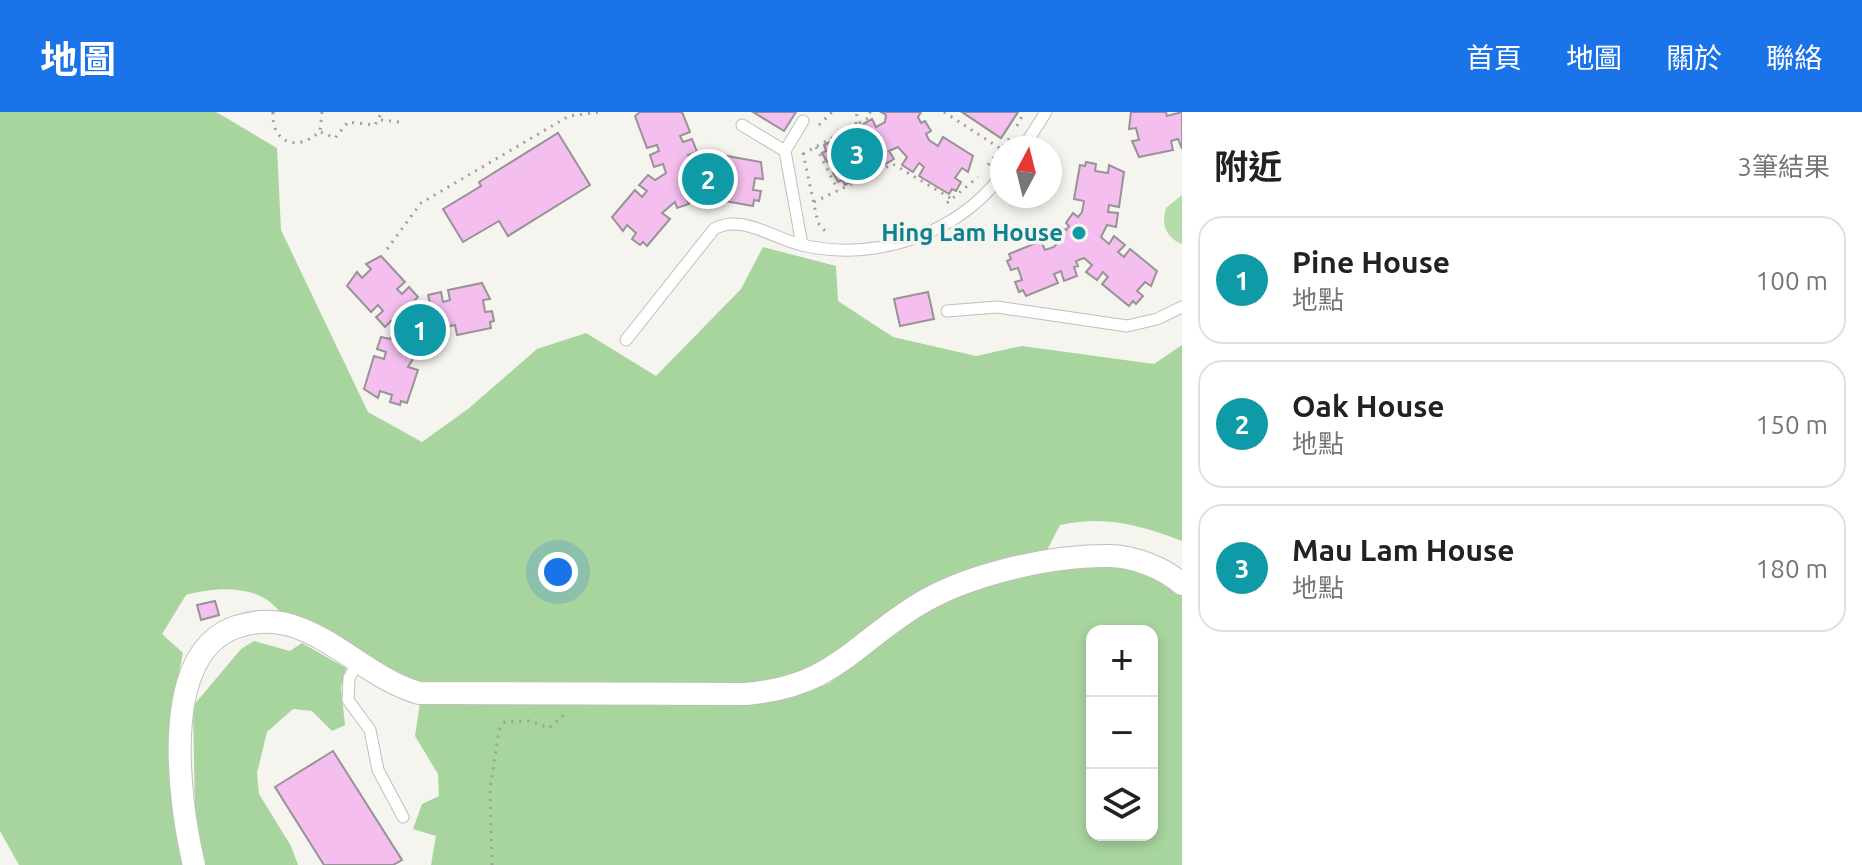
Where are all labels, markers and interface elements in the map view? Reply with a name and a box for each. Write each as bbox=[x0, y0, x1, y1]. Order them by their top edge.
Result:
text: 地圖 bbox=[40, 38, 116, 80]
text: 首頁 bbox=[1466, 42, 1522, 73]
text: 地圖 bbox=[1566, 42, 1622, 73]
text: 關於 bbox=[1666, 42, 1722, 73]
text: 聯絡 bbox=[1766, 42, 1822, 73]
pin: 3 bbox=[831, 124, 883, 184]
north arrow bbox=[990, 136, 1062, 208]
text: 附近 bbox=[1214, 147, 1282, 185]
pin: 2 bbox=[682, 149, 734, 209]
text: 3筆結果 bbox=[1737, 152, 1830, 181]
place label: Hing Lam House bbox=[881, 219, 1063, 246]
marker: Hing Lam House bbox=[1070, 224, 1088, 242]
text: Pine House bbox=[1292, 245, 1450, 279]
text: 1 bbox=[1235, 266, 1249, 295]
text: 100 m bbox=[1756, 266, 1828, 295]
text: 地點 bbox=[1292, 285, 1344, 314]
pin: 1 bbox=[394, 300, 446, 360]
text: Oak House bbox=[1292, 389, 1445, 423]
text: 2 bbox=[1235, 410, 1249, 439]
text: 150 m bbox=[1756, 410, 1828, 439]
text: 地點 bbox=[1292, 429, 1344, 458]
text: Mau Lam House bbox=[1292, 533, 1515, 567]
your location bbox=[538, 552, 578, 592]
text: 3 bbox=[1235, 554, 1249, 583]
text: 180 m bbox=[1756, 554, 1828, 583]
text: 地點 bbox=[1292, 573, 1344, 602]
map controls bbox=[1086, 625, 1158, 841]
button: + bbox=[1086, 625, 1158, 697]
button: − bbox=[1086, 697, 1158, 769]
button: layers bbox=[1086, 769, 1158, 841]

